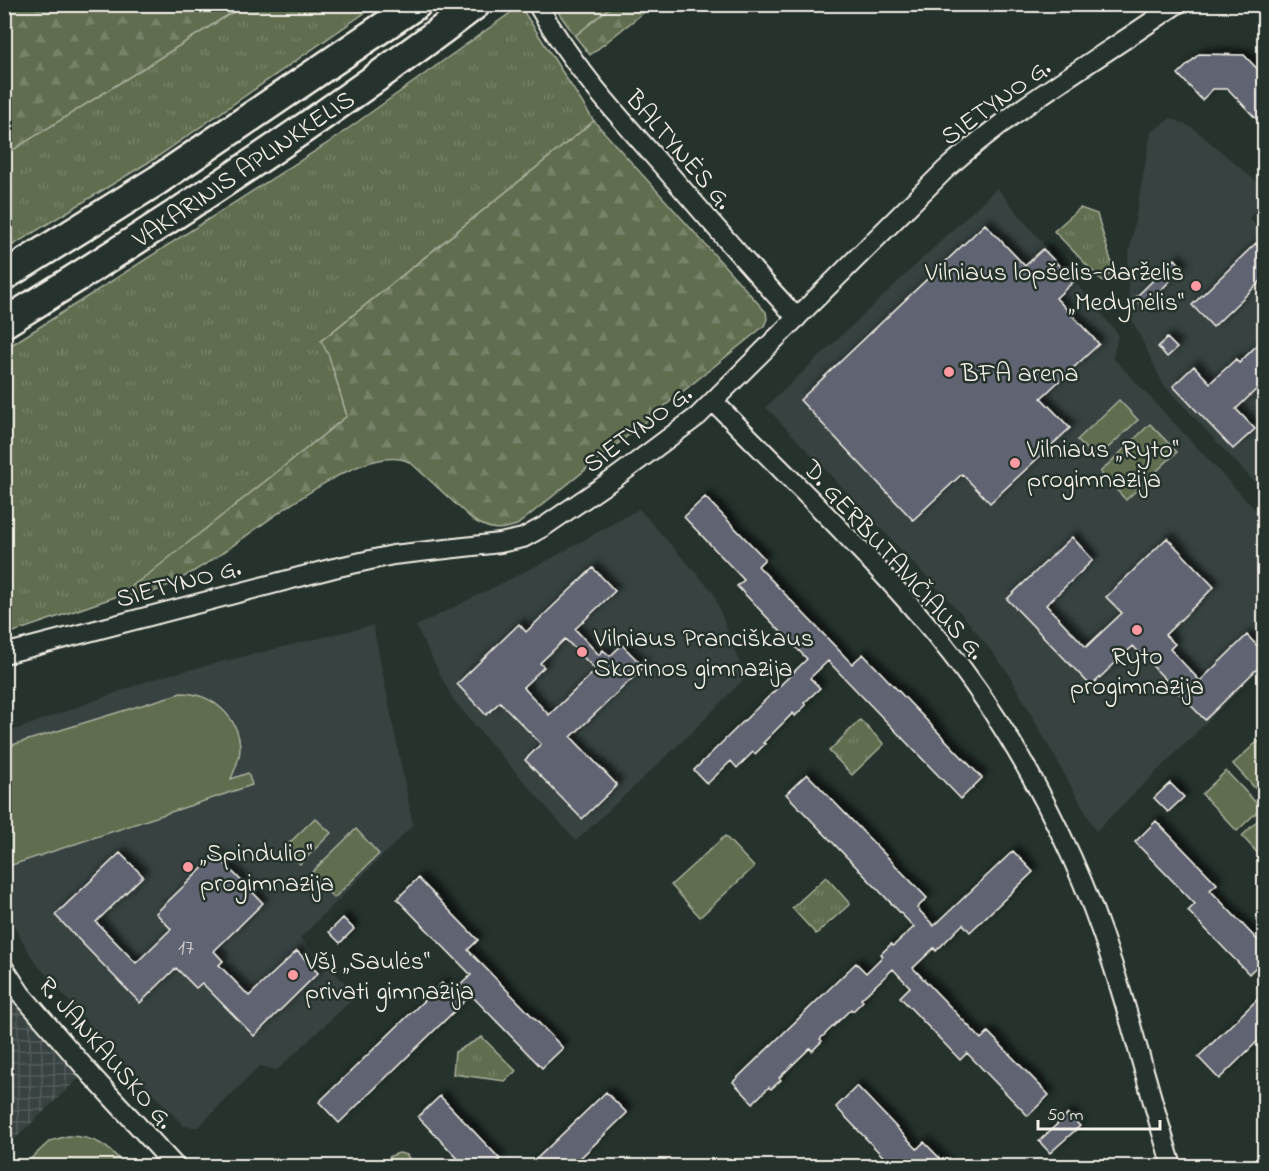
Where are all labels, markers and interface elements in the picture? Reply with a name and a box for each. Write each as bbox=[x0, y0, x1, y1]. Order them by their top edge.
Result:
street label: SIETYNO G. bbox=[934, 50, 1060, 156]
street label: VAKARINIS APLINKKELIS bbox=[125, 82, 363, 260]
street label: BALTYNĖS G. bbox=[614, 82, 741, 219]
place label: Vilniaus lopšelis-darželis „Medynėlis“ bbox=[924, 255, 1184, 323]
marker: Vilniaus lopšelis-darželis „Medynėlis“ bbox=[1189, 279, 1203, 293]
place label: BFA arena bbox=[960, 356, 1078, 394]
marker: BFA arena bbox=[942, 365, 956, 379]
street label: SIETYNO G. bbox=[576, 377, 701, 484]
place label: Vilniaus „Ryto“ progimnazija bbox=[1026, 432, 1179, 500]
street label: D. GERBUTAVIČIAUS G. bbox=[792, 452, 993, 670]
marker: Vilniaus „Ryto“ progimnazija bbox=[1008, 456, 1022, 470]
street label: SIETYNO G. bbox=[112, 550, 246, 620]
place label: Vilniaus Pranciškaus Skorinos gimnazija bbox=[593, 621, 814, 689]
marker: Ryto progimnazija bbox=[1130, 623, 1144, 637]
place label: Ryto progimnazija bbox=[1070, 639, 1204, 707]
marker: Vilniaus Pranciškaus Skorinos gimnazija bbox=[575, 645, 589, 659]
place label: „Spindulio“ progimnazija bbox=[200, 836, 334, 904]
marker: „Spindulio“ progimnazija bbox=[181, 860, 195, 874]
house number: 17 bbox=[178, 933, 194, 965]
place label: VšĮ „Saulės“ privati gimnazija bbox=[304, 944, 474, 1012]
marker: VšĮ „Saulės“ privati gimnazija bbox=[286, 968, 300, 982]
street label: R. JANKAUSKO G. bbox=[27, 969, 182, 1139]
scale bar bbox=[1038, 1093, 1160, 1131]
text: 50 m bbox=[1047, 1103, 1084, 1129]

